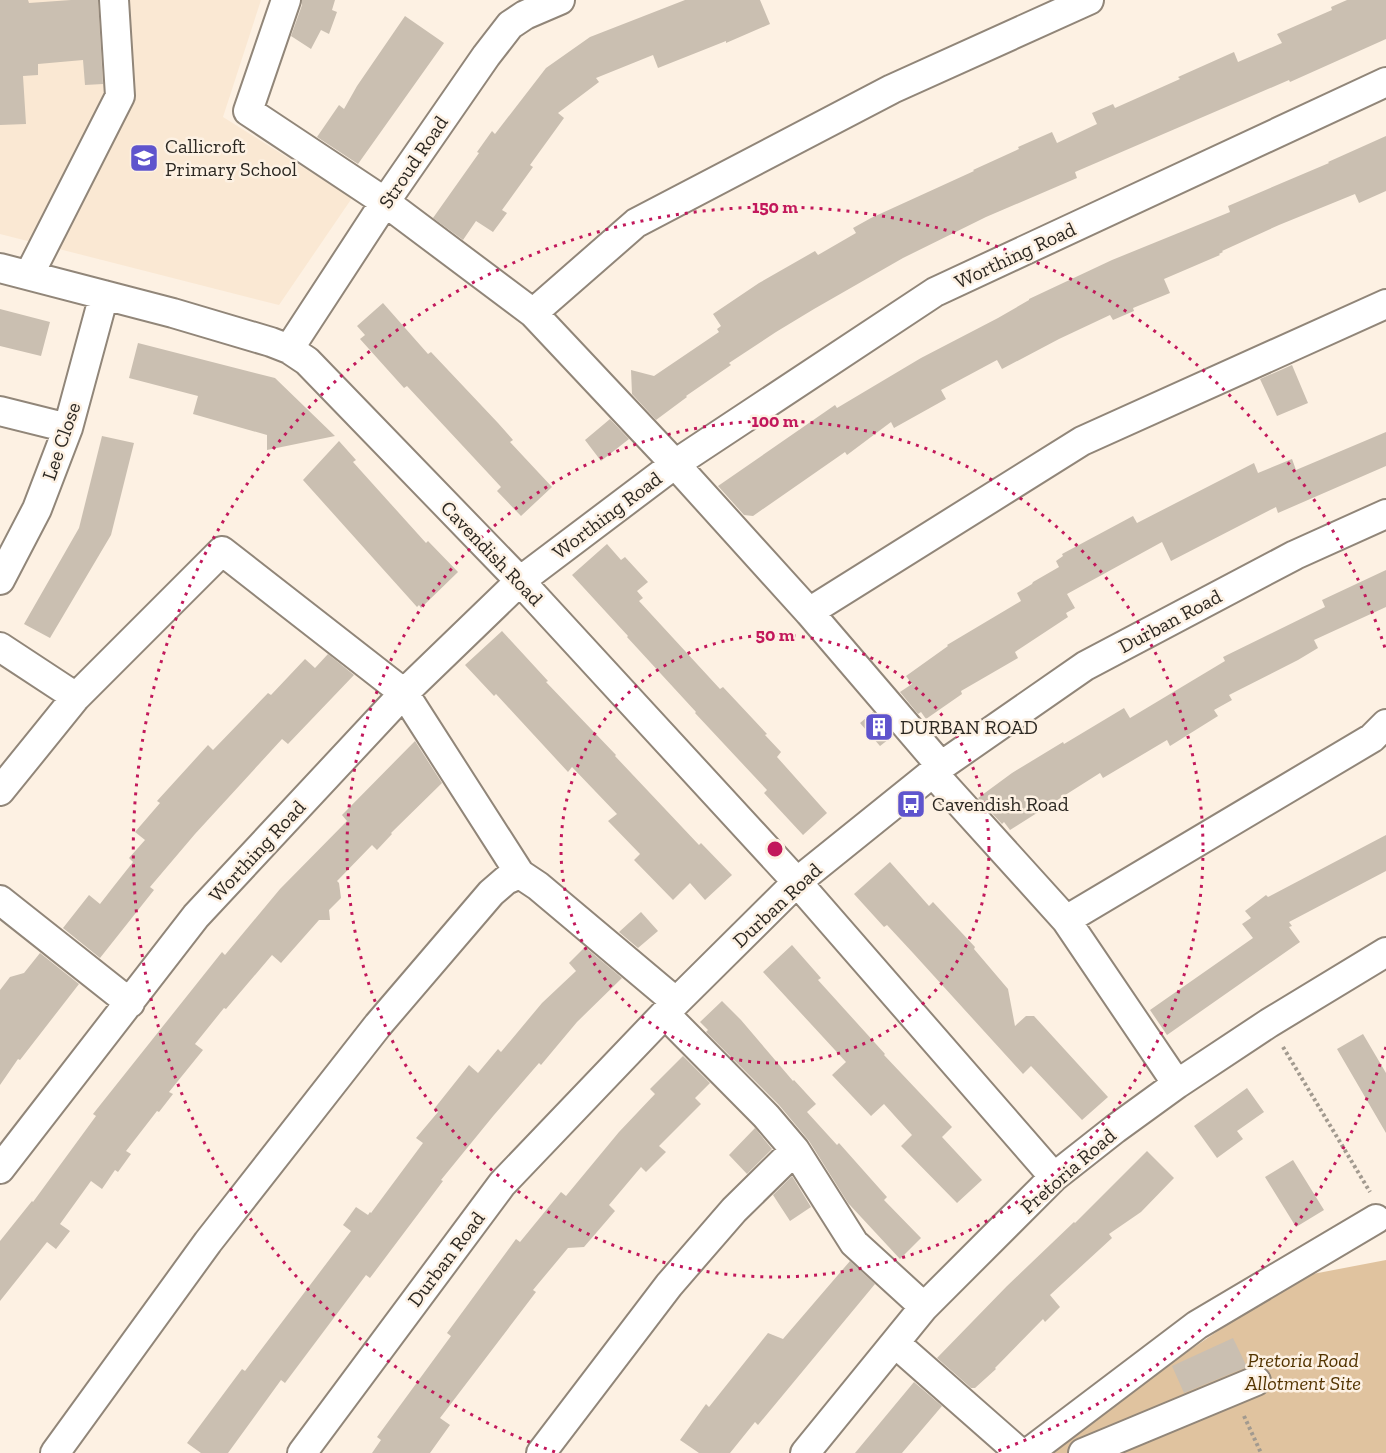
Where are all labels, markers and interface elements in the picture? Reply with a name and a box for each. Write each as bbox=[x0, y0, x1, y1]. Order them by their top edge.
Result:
street label: Stroud Road bbox=[373, 111, 453, 213]
place label: Callicroft Primary School bbox=[165, 134, 297, 181]
school or university icon: Callicroft Primary School bbox=[128, 142, 160, 174]
text: 150 m bbox=[752, 196, 798, 218]
street label: Worthing Road bbox=[951, 217, 1079, 293]
street label: Lee Close bbox=[36, 399, 86, 483]
text: 100 m bbox=[751, 410, 799, 432]
street label: Worthing Road bbox=[548, 466, 666, 564]
street label: Cavendish Road bbox=[436, 495, 548, 611]
street label: Durban Road bbox=[1114, 584, 1226, 658]
text: 50 m bbox=[756, 624, 795, 646]
building icon: DURBAN ROAD bbox=[863, 711, 895, 743]
place label: DURBAN ROAD bbox=[900, 715, 1038, 739]
bus stop icon: Cavendish Road bbox=[895, 788, 927, 820]
place label: Cavendish Road bbox=[932, 792, 1069, 816]
street label: Worthing Road bbox=[204, 795, 310, 907]
centre of rings bbox=[765, 839, 785, 859]
street label: Durban Road bbox=[727, 858, 827, 952]
street label: Pretoria Road bbox=[1016, 1123, 1120, 1219]
street label: Durban Road bbox=[402, 1207, 490, 1311]
park label: Pretoria Road Allotment Site bbox=[1244, 1348, 1361, 1395]

